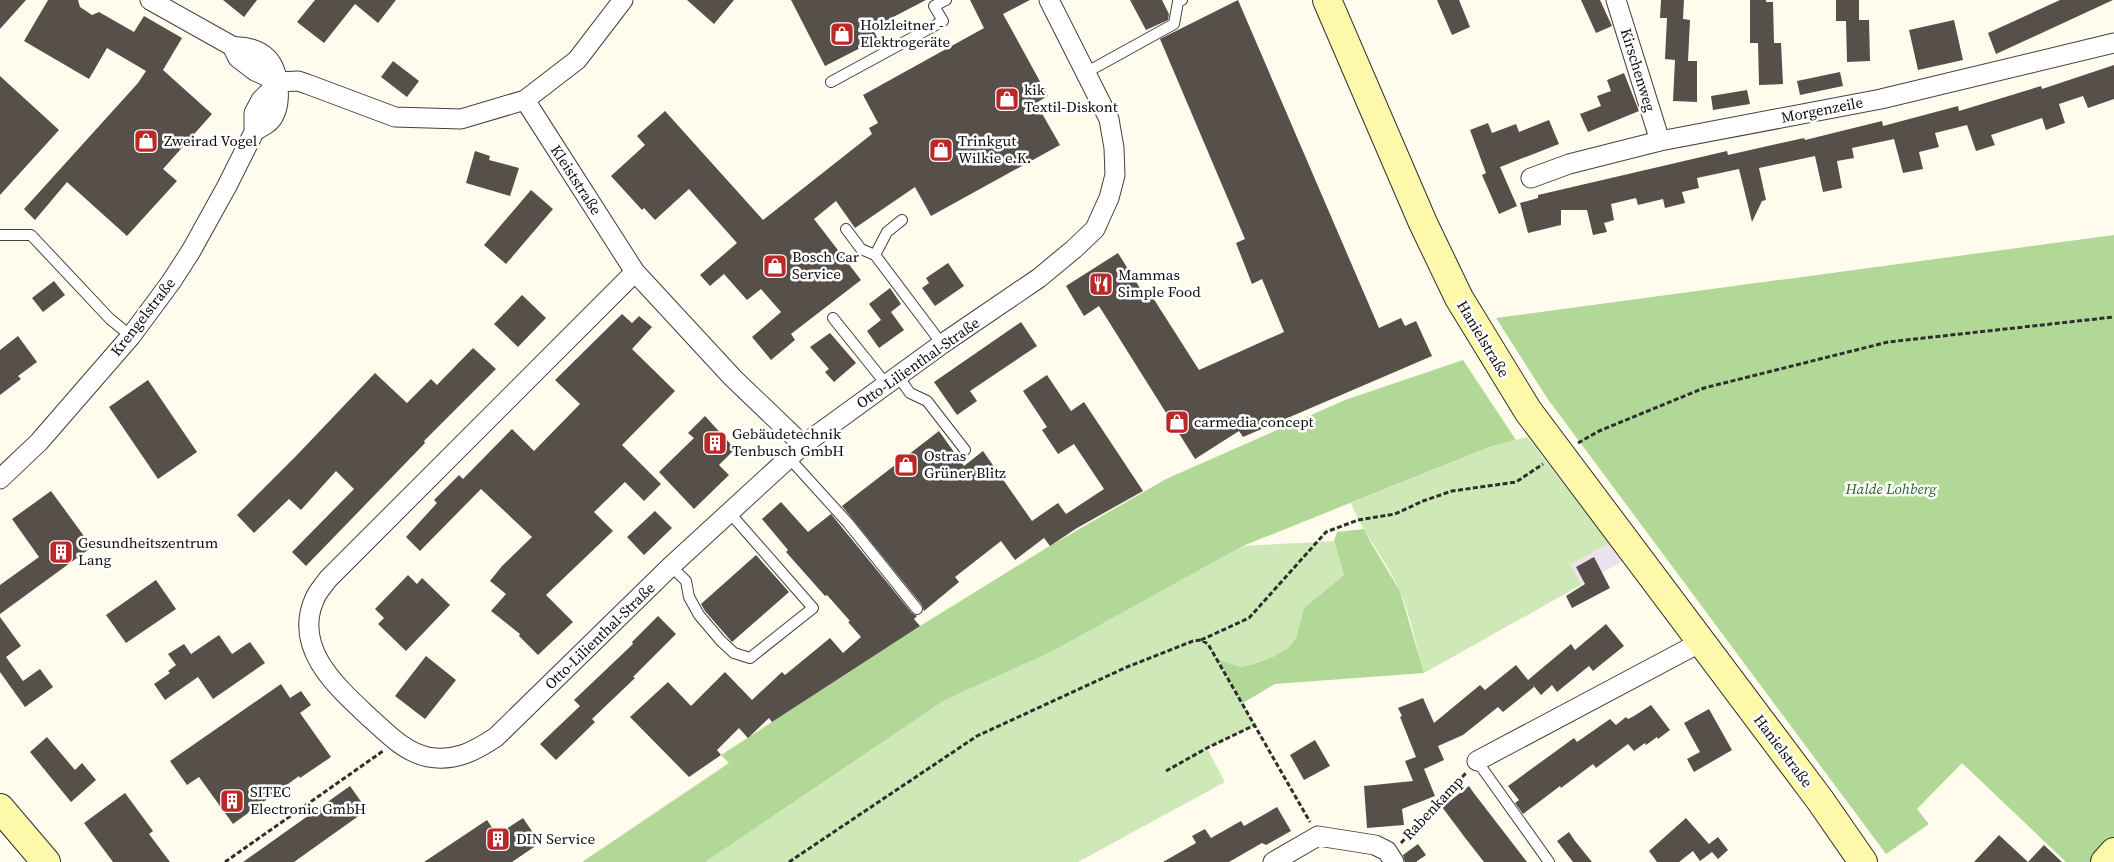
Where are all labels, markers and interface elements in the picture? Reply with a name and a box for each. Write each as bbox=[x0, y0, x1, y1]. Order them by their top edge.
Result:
place label: Holzleitner - Elektrogeräte bbox=[860, 14, 950, 52]
shop icon: Holzleitner - Elektrogeräte bbox=[829, 21, 855, 47]
street label: Kirschenweg bbox=[1616, 26, 1661, 114]
place label: kik Textil-Diskont bbox=[1024, 79, 1118, 117]
shop icon: kik Textil-Diskont bbox=[994, 86, 1020, 112]
street label: Morgenzeile bbox=[1779, 91, 1865, 128]
shop icon: Zweirad Vogel bbox=[133, 128, 159, 154]
place label: Zweirad Vogel bbox=[164, 130, 258, 151]
place label: Trinkgut Wilkie e.K. bbox=[958, 130, 1031, 168]
shop icon: Trinkgut Wilkie e.K. bbox=[928, 137, 954, 163]
street label: Kleiststraße bbox=[546, 141, 607, 219]
place label: Bosch Car Service bbox=[792, 246, 860, 284]
shop icon: Bosch Car Service bbox=[762, 253, 788, 279]
place label: Mammas Simple Food bbox=[1118, 264, 1201, 302]
restaurant icon: Mammas Simple Food bbox=[1088, 271, 1114, 297]
street label: Krengelstraße bbox=[105, 273, 180, 360]
street label: Hanielstraße bbox=[1452, 296, 1515, 381]
street label: Otto-Lilienthal-Straße bbox=[852, 312, 984, 413]
shop icon: carmedia concept bbox=[1164, 409, 1190, 435]
place label: carmedia concept bbox=[1194, 411, 1314, 432]
place label: Gebäudetechnik Tenbusch GmbH bbox=[732, 423, 844, 461]
building icon: Gebäudetechnik Tenbusch GmbH bbox=[702, 430, 728, 456]
place label: Ostras Grüner Blitz bbox=[924, 445, 1006, 483]
shop icon: Ostras Grüner Blitz bbox=[893, 452, 919, 478]
park label: Halde Lohberg bbox=[1844, 478, 1937, 499]
place label: Gesundheitszentrum Lang bbox=[78, 532, 219, 570]
building icon: Gesundheitszentrum Lang bbox=[48, 539, 74, 565]
street label: Otto-Lilienthal-Straße bbox=[540, 577, 660, 694]
street label: Hanielstraße bbox=[1749, 710, 1818, 792]
street label: Rabenkamp bbox=[1397, 771, 1468, 844]
place label: SITEC Electronic GmbH bbox=[250, 781, 366, 819]
building icon: SITEC Electronic GmbH bbox=[219, 788, 245, 814]
building icon: DIN Service bbox=[485, 826, 511, 852]
place label: DIN Service bbox=[516, 828, 595, 849]

